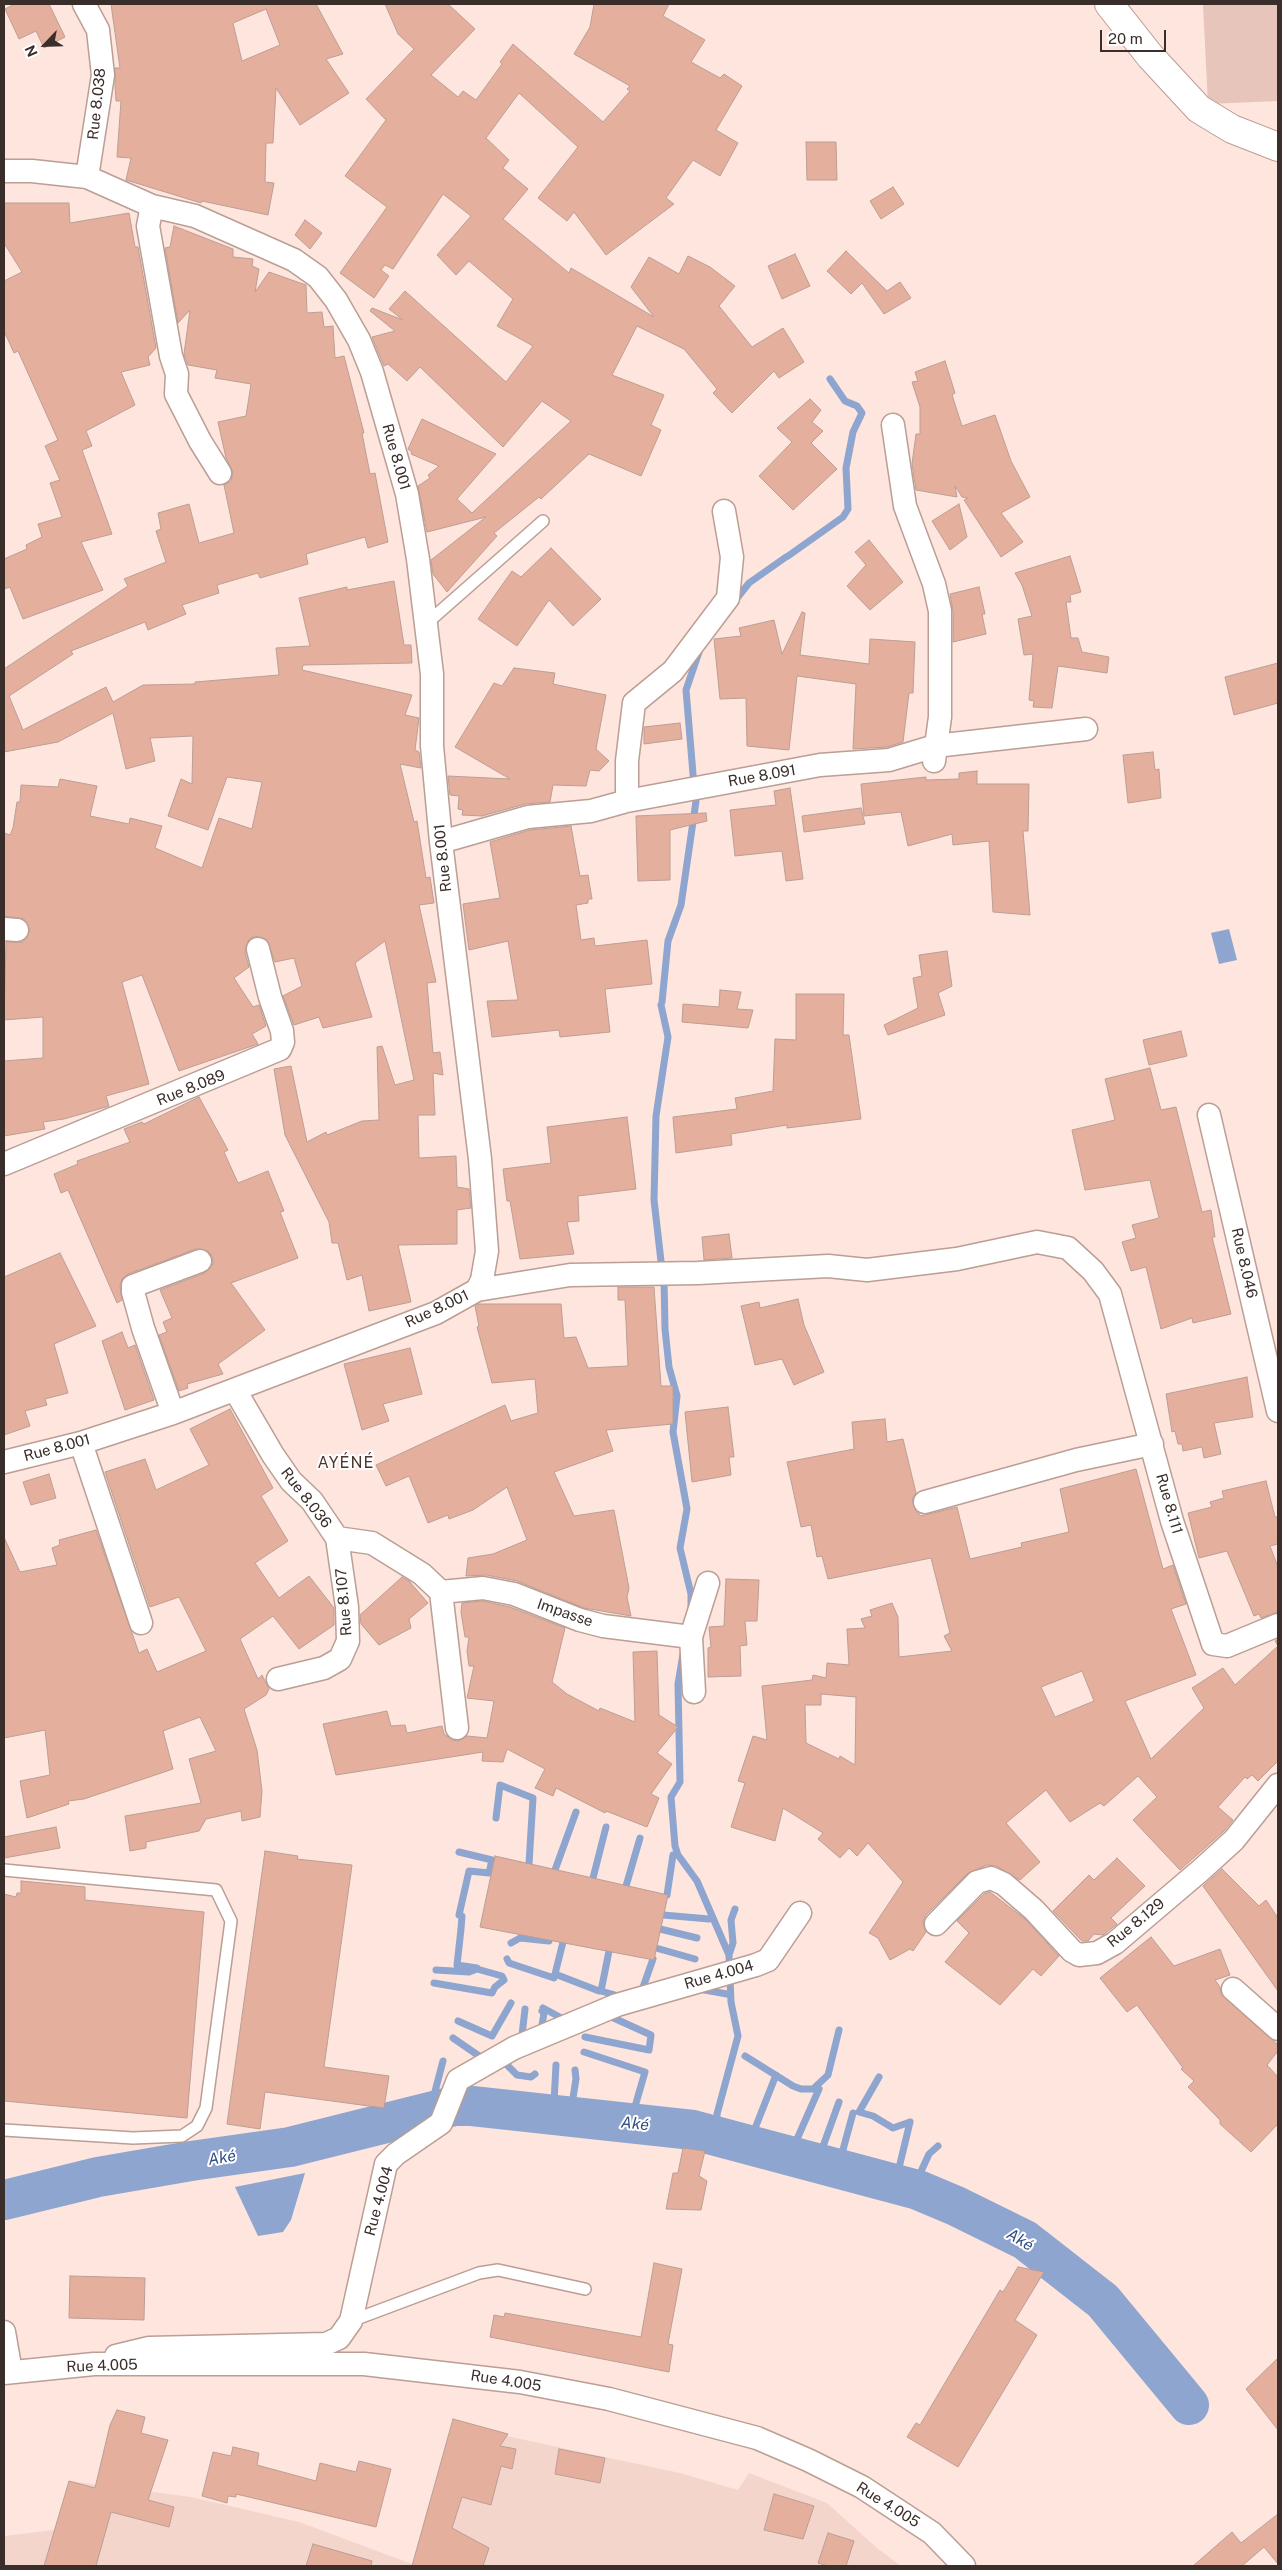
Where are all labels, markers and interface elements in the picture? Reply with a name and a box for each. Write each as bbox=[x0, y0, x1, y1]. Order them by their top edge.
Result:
north arrow bbox=[20, 20, 70, 70]
scale bar bbox=[1102, 20, 1168, 52]
text: 20 m bbox=[1108, 30, 1143, 47]
text: N bbox=[22, 43, 41, 59]
street label: Rue 8.038 bbox=[84, 67, 110, 141]
street label: Rue 8.001 bbox=[378, 422, 414, 492]
street label: Rue 8.091 bbox=[727, 761, 797, 791]
street label: Rue 8.001 bbox=[430, 823, 456, 893]
street label: Rue 8.089 bbox=[154, 1066, 228, 1110]
street label: Rue 8.046 bbox=[1227, 1226, 1261, 1300]
street label: Rue 8.001 bbox=[402, 1286, 472, 1332]
street label: Rue 8.001 bbox=[22, 1430, 92, 1466]
district label: AYÉNÉ bbox=[317, 1453, 375, 1473]
street label: Rue 8.036 bbox=[277, 1464, 335, 1532]
street label: Rue 8.111 bbox=[1152, 1472, 1186, 1536]
street label: Rue 8.107 bbox=[332, 1567, 356, 1637]
street label: Impasse bbox=[535, 1595, 595, 1631]
street label: Rue 8.129 bbox=[1104, 1894, 1168, 1952]
street label: Rue 4.004 bbox=[682, 1957, 756, 1993]
water label: Aké bbox=[620, 2113, 650, 2135]
water label: Aké bbox=[207, 2146, 237, 2170]
street label: Rue 4.004 bbox=[361, 2164, 397, 2238]
water label: Aké bbox=[1003, 2225, 1037, 2255]
street label: Rue 4.005 bbox=[66, 2356, 138, 2376]
street label: Rue 4.005 bbox=[469, 2367, 543, 2395]
street label: Rue 4.005 bbox=[853, 2478, 923, 2532]

